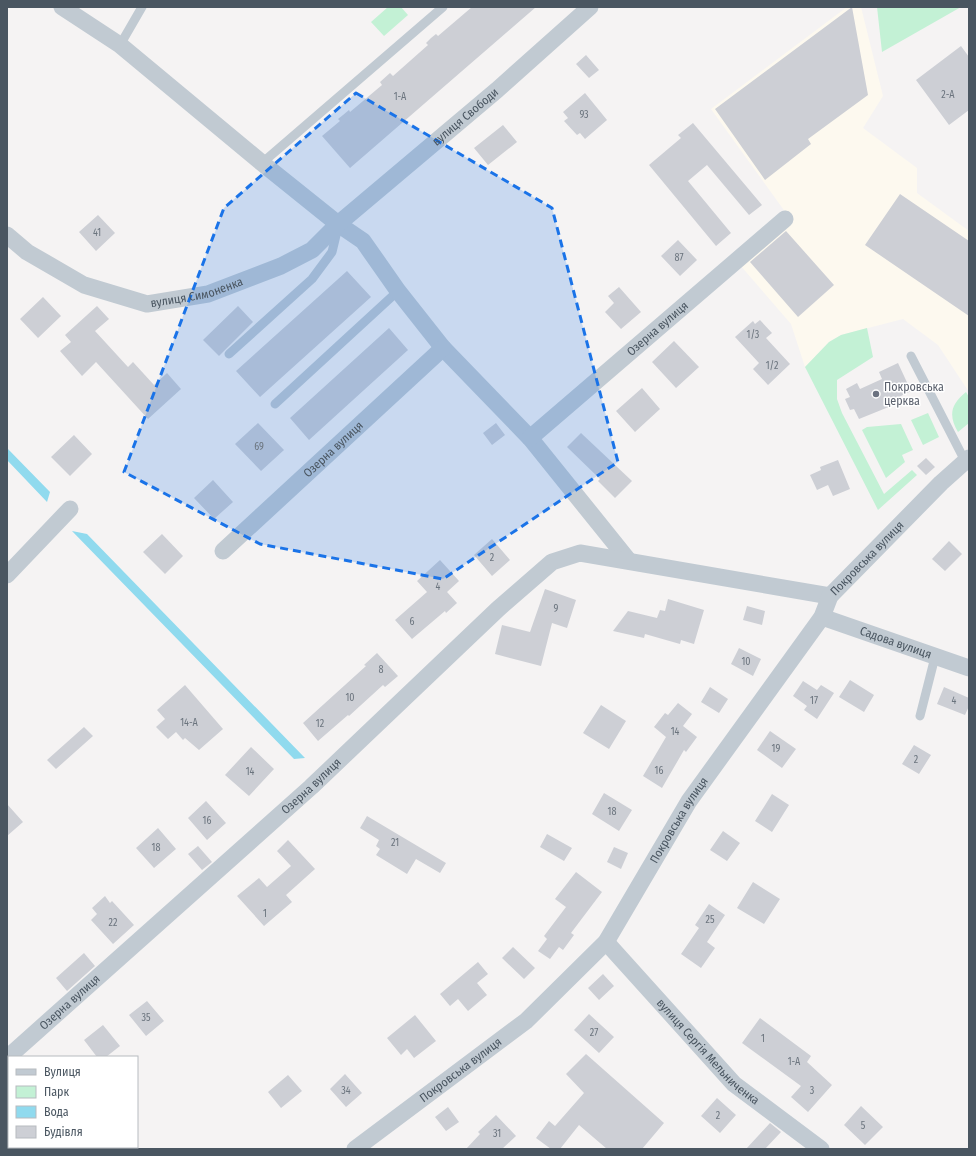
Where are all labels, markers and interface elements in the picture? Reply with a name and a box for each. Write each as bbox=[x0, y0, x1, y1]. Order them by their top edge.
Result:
street label: вулиця Свободи bbox=[429, 85, 501, 149]
house number: 2-А bbox=[941, 89, 955, 101]
house number: 1-А bbox=[394, 91, 407, 103]
house number: 93 bbox=[579, 109, 589, 121]
house number: 41 bbox=[93, 227, 101, 239]
house number: 87 bbox=[675, 252, 683, 264]
street label: вулиця Симоненка bbox=[149, 274, 245, 310]
street label: Озерна вулиця bbox=[624, 298, 691, 359]
house number: 1/3 bbox=[747, 329, 760, 341]
house number: 1/2 bbox=[766, 360, 779, 372]
place label: Покровська церква bbox=[884, 380, 944, 408]
marker: Покровська церква bbox=[871, 389, 881, 399]
street label: Озерна вулиця bbox=[300, 418, 366, 480]
house number: 69 bbox=[254, 441, 264, 453]
street label: Покровська вулиця bbox=[827, 518, 907, 598]
house number: 2 bbox=[490, 552, 495, 564]
house number: 4 bbox=[436, 581, 441, 593]
house number: 9 bbox=[554, 603, 559, 615]
house number: 6 bbox=[410, 616, 415, 628]
street label: Садова вулиця bbox=[858, 624, 933, 661]
house number: 10 bbox=[741, 656, 751, 668]
house number: 8 bbox=[379, 664, 384, 676]
house number: 10 bbox=[345, 692, 355, 704]
house number: 17 bbox=[810, 695, 818, 707]
house number: 4 bbox=[952, 695, 957, 707]
house number: 14-А bbox=[180, 717, 199, 729]
house number: 12 bbox=[316, 718, 325, 730]
house number: 14 bbox=[671, 726, 680, 738]
house number: 19 bbox=[772, 743, 781, 755]
house number: 2 bbox=[914, 754, 919, 766]
street label: Озерна вулиця bbox=[278, 755, 344, 817]
house number: 16 bbox=[655, 765, 663, 777]
house number: 14 bbox=[246, 766, 255, 778]
street label: Покровська вулиця bbox=[647, 774, 711, 866]
house number: 18 bbox=[608, 806, 616, 818]
house number: 16 bbox=[203, 815, 211, 827]
house number: 21 bbox=[391, 837, 399, 849]
house number: 18 bbox=[152, 842, 160, 854]
house number: 1 bbox=[263, 908, 267, 920]
house number: 25 bbox=[706, 914, 715, 926]
house number: 22 bbox=[109, 917, 118, 929]
street label: Озерна вулиця bbox=[37, 972, 103, 1033]
street label: вулиця Сергія Мельниченка bbox=[654, 996, 762, 1108]
house number: 35 bbox=[141, 1012, 151, 1024]
house number: 27 bbox=[590, 1027, 598, 1039]
house number: 1 bbox=[761, 1033, 765, 1045]
street label: Покровська вулиця bbox=[417, 1035, 504, 1105]
legend bbox=[8, 1056, 138, 1148]
house number: 1-А bbox=[788, 1056, 801, 1068]
text: Вулиця bbox=[44, 1065, 81, 1079]
text: Парк bbox=[44, 1085, 70, 1099]
house number: 34 bbox=[341, 1085, 351, 1097]
house number: 3 bbox=[810, 1085, 815, 1097]
text: Вода bbox=[44, 1105, 69, 1119]
house number: 2 bbox=[716, 1110, 721, 1122]
house number: 5 bbox=[861, 1120, 866, 1132]
text: Будівля bbox=[44, 1125, 83, 1139]
house number: 31 bbox=[493, 1128, 501, 1140]

